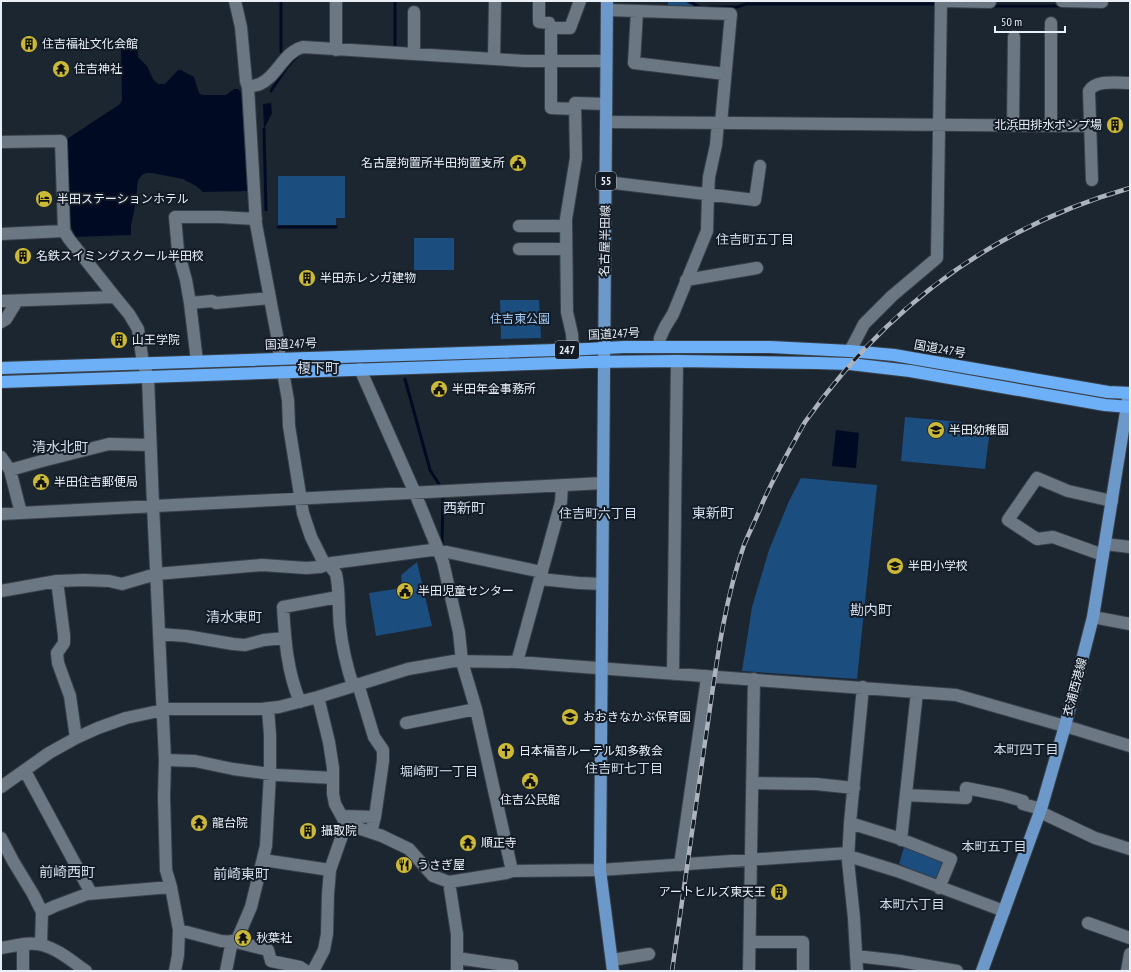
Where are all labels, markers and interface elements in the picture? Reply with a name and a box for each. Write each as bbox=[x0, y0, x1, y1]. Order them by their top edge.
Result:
scale bar bbox=[995, 8, 1065, 34]
text: 50 m bbox=[1001, 14, 1022, 29]
building icon: 住吉福祉文化会館 bbox=[19, 34, 39, 54]
place label: 住吉福祉文化会館 bbox=[42, 36, 138, 51]
temple icon: 住吉神社 bbox=[51, 59, 71, 79]
place label: 住吉神社 bbox=[74, 61, 122, 76]
building icon: 北浜田排水ポンプ場 bbox=[1105, 115, 1125, 135]
place label: 北浜田排水ポンプ場 bbox=[994, 117, 1102, 132]
public building icon: 名古屋拘置所半田拘置支所 bbox=[508, 153, 528, 173]
place label: 名古屋拘置所半田拘置支所 bbox=[361, 155, 505, 170]
road number: 55 bbox=[596, 172, 616, 190]
hotel icon: 半田ステーションホテル bbox=[34, 189, 54, 209]
place label: 半田ステーションホテル bbox=[57, 191, 189, 206]
street label: 名古屋半田線 bbox=[596, 205, 613, 277]
district label: 住吉町五丁目 bbox=[716, 231, 794, 248]
building icon: 名鉄スイミングスクール半田校 bbox=[13, 246, 33, 266]
place label: 名鉄スイミングスクール半田校 bbox=[36, 248, 204, 263]
building icon: 半田赤レンガ建物 bbox=[297, 268, 317, 288]
place label: 半田赤レンガ建物 bbox=[320, 270, 416, 285]
park label: 住吉東公園 bbox=[490, 311, 550, 326]
street label: 国道247号 bbox=[588, 325, 640, 342]
building icon: 山王学院 bbox=[109, 330, 129, 350]
place label: 山王学院 bbox=[132, 332, 180, 347]
street label: 国道247号 bbox=[265, 335, 317, 352]
street label: 国道247号 bbox=[913, 337, 967, 360]
road number: 247 bbox=[555, 341, 579, 359]
district label: 榎下町 bbox=[297, 359, 339, 377]
public building icon: 半田年金事務所 bbox=[429, 379, 449, 399]
place label: 半田年金事務所 bbox=[452, 381, 536, 396]
school or university icon: 半田幼稚園 bbox=[926, 420, 946, 440]
place label: 半田幼稚園 bbox=[949, 422, 1009, 437]
district label: 清水北町 bbox=[32, 438, 88, 456]
public building icon: 半田住吉郵便局 bbox=[31, 472, 51, 492]
place label: 半田住吉郵便局 bbox=[54, 474, 138, 489]
district label: 西新町 bbox=[443, 499, 485, 517]
district label: 東新町 bbox=[692, 504, 734, 522]
district label: 住吉町六丁目 bbox=[559, 505, 637, 522]
school or university icon: 半田小学校 bbox=[885, 556, 905, 576]
place label: 半田小学校 bbox=[908, 558, 968, 573]
public building icon: 半田児童センター bbox=[395, 581, 415, 601]
place label: 半田児童センター bbox=[418, 583, 514, 598]
district label: 勘内町 bbox=[850, 601, 892, 619]
district label: 清水東町 bbox=[206, 608, 262, 626]
street label: 衣浦西港線 bbox=[1060, 656, 1090, 718]
school or university icon: おおきなかぶ保育園 bbox=[560, 707, 580, 727]
place label: おおきなかぶ保育園 bbox=[583, 709, 691, 724]
church icon: 日本福音ルーテル知多教会 bbox=[496, 741, 516, 761]
district label: 本町四丁目 bbox=[993, 741, 1059, 758]
place label: 日本福音ルーテル知多教会 bbox=[519, 743, 663, 758]
district label: 住吉町七丁目 bbox=[585, 760, 663, 777]
district label: 堀崎町一丁目 bbox=[400, 763, 478, 780]
public building icon: 住吉公民館 bbox=[520, 771, 540, 791]
place label: 住吉公民館 bbox=[500, 792, 560, 807]
temple icon: 龍台院 bbox=[189, 813, 209, 833]
place label: 龍台院 bbox=[212, 815, 248, 830]
building icon: 攝取院 bbox=[298, 821, 318, 841]
place label: 攝取院 bbox=[321, 823, 357, 838]
temple icon: 順正寺 bbox=[458, 833, 478, 853]
place label: 順正寺 bbox=[481, 835, 517, 850]
district label: 本町五丁目 bbox=[961, 838, 1027, 855]
restaurant icon: うさぎ屋 bbox=[394, 855, 414, 875]
place label: うさぎ屋 bbox=[417, 857, 465, 872]
district label: 前崎西町 bbox=[39, 863, 95, 881]
district label: 前崎東町 bbox=[213, 865, 269, 883]
building icon: アートヒルズ東天王 bbox=[769, 882, 789, 902]
place label: アートヒルズ東天王 bbox=[659, 884, 766, 899]
district label: 本町六丁目 bbox=[879, 896, 945, 913]
temple icon: 秋葉社 bbox=[233, 928, 253, 948]
place label: 秋葉社 bbox=[256, 930, 292, 945]

